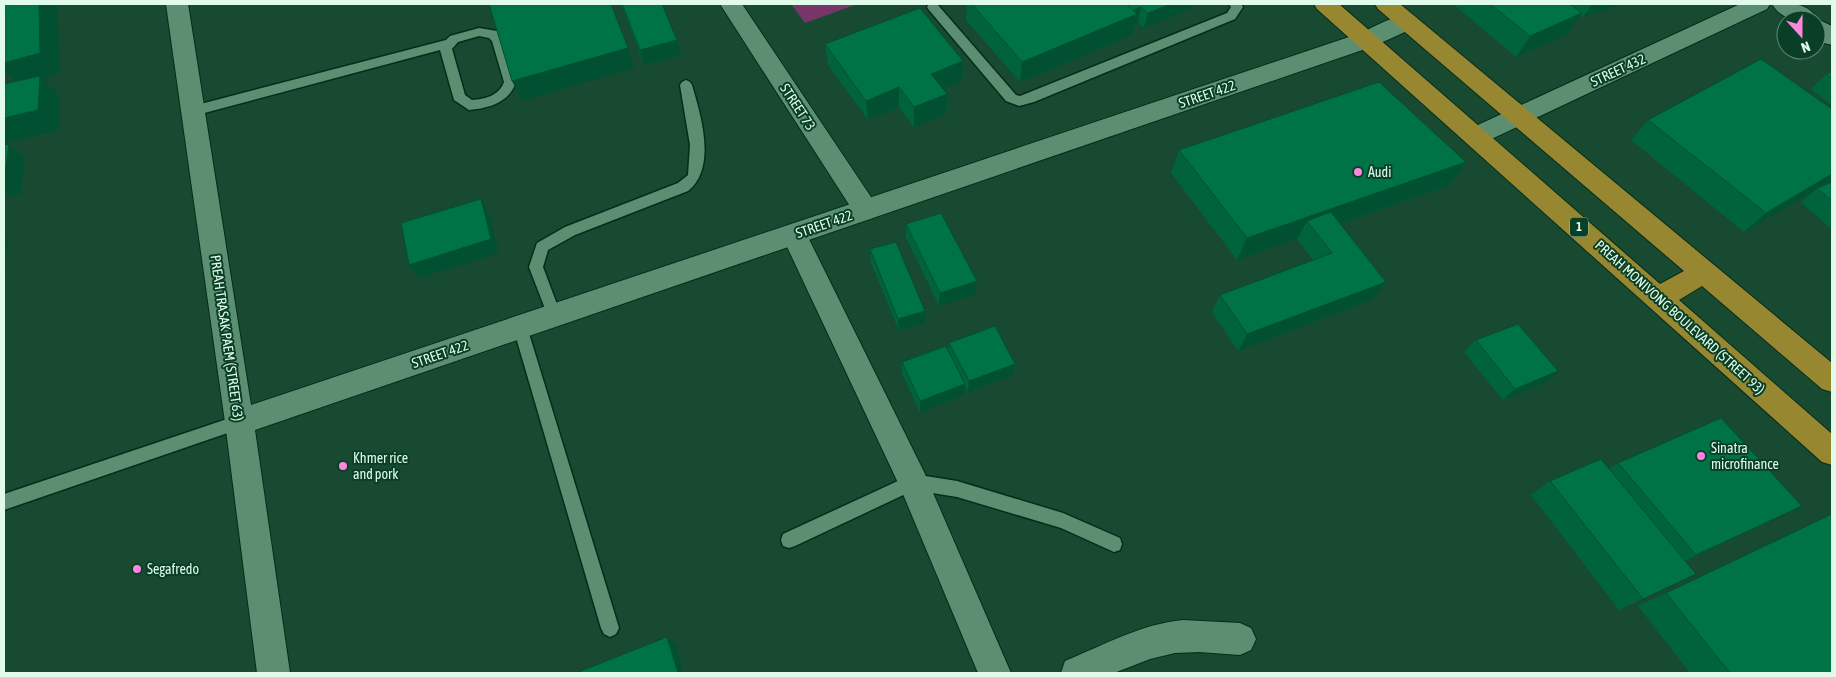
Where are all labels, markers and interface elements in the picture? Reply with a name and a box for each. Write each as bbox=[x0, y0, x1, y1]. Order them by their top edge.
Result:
north arrow bbox=[1776, 10, 1826, 60]
text: N bbox=[1799, 38, 1812, 56]
street label: STREET 432 bbox=[1588, 50, 1648, 90]
street label: STREET 422 bbox=[1177, 77, 1237, 111]
street label: STREET 73 bbox=[777, 81, 819, 133]
place label: Audi bbox=[1368, 164, 1391, 180]
marker: Audi bbox=[1352, 166, 1364, 178]
street label: STREET 422 bbox=[794, 207, 854, 241]
road number: 1 bbox=[1570, 218, 1588, 236]
street label: PREAH MONIVONG BOULEVARD (STREET 93) bbox=[1592, 237, 1768, 397]
street label: PREAH TRASAK PAEM (STREET 63) bbox=[207, 254, 247, 422]
street label: STREET 422 bbox=[410, 337, 470, 371]
place label: Sinatra microfinance bbox=[1711, 440, 1779, 472]
place label: Khmer rice and pork bbox=[353, 450, 408, 482]
marker: Sinatra microfinance bbox=[1695, 450, 1707, 462]
marker: Khmer rice and pork bbox=[337, 460, 349, 472]
place label: Segafredo bbox=[147, 561, 199, 577]
marker: Segafredo bbox=[131, 563, 143, 575]

